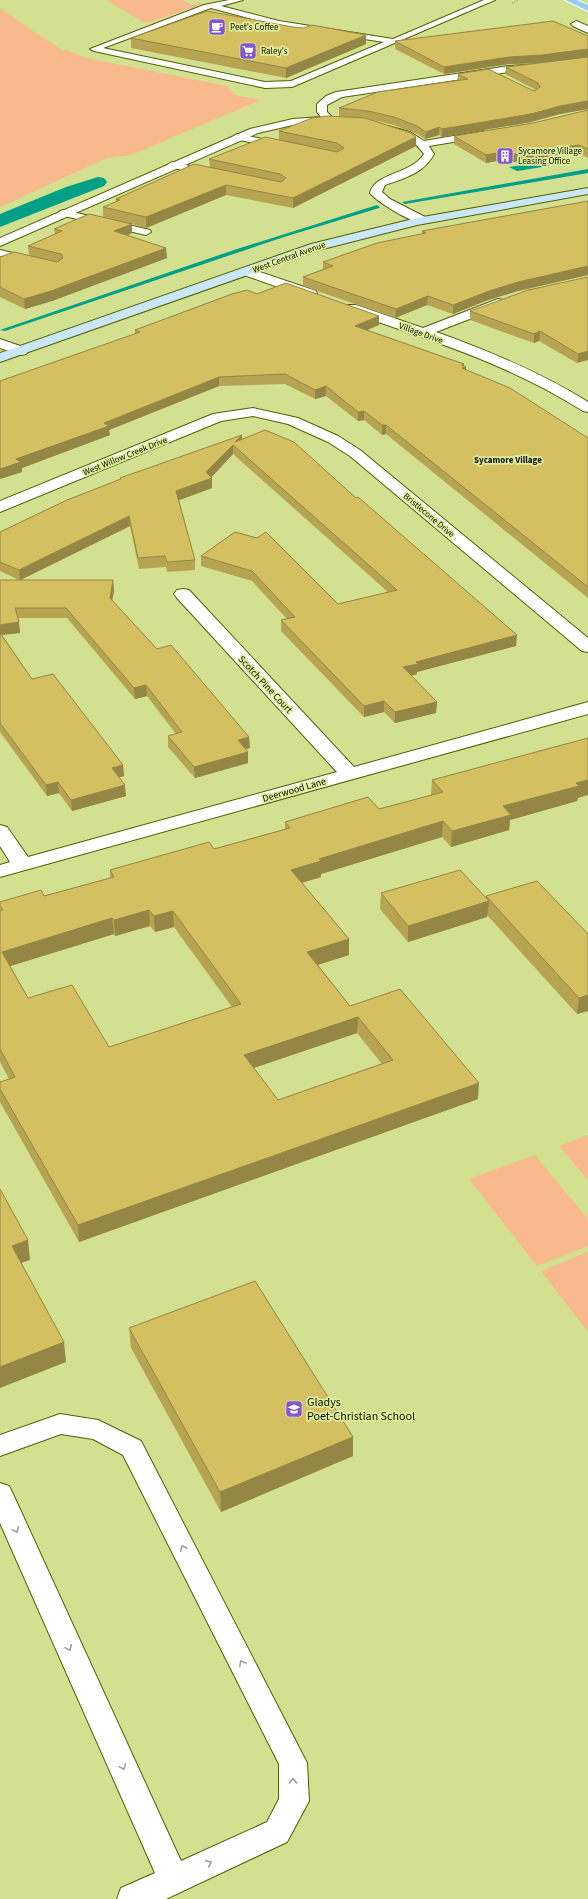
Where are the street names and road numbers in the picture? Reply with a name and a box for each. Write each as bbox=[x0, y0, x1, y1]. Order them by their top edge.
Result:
street label: West Central Avenue bbox=[251, 238, 328, 277]
street label: Village Drive bbox=[397, 319, 445, 348]
street label: West Willow Creek Drive bbox=[81, 433, 170, 479]
street label: Bristlecone Drive bbox=[400, 490, 458, 541]
street label: Scotch Pine Court bbox=[235, 653, 296, 717]
street label: Deerwood Lane bbox=[261, 774, 328, 806]

